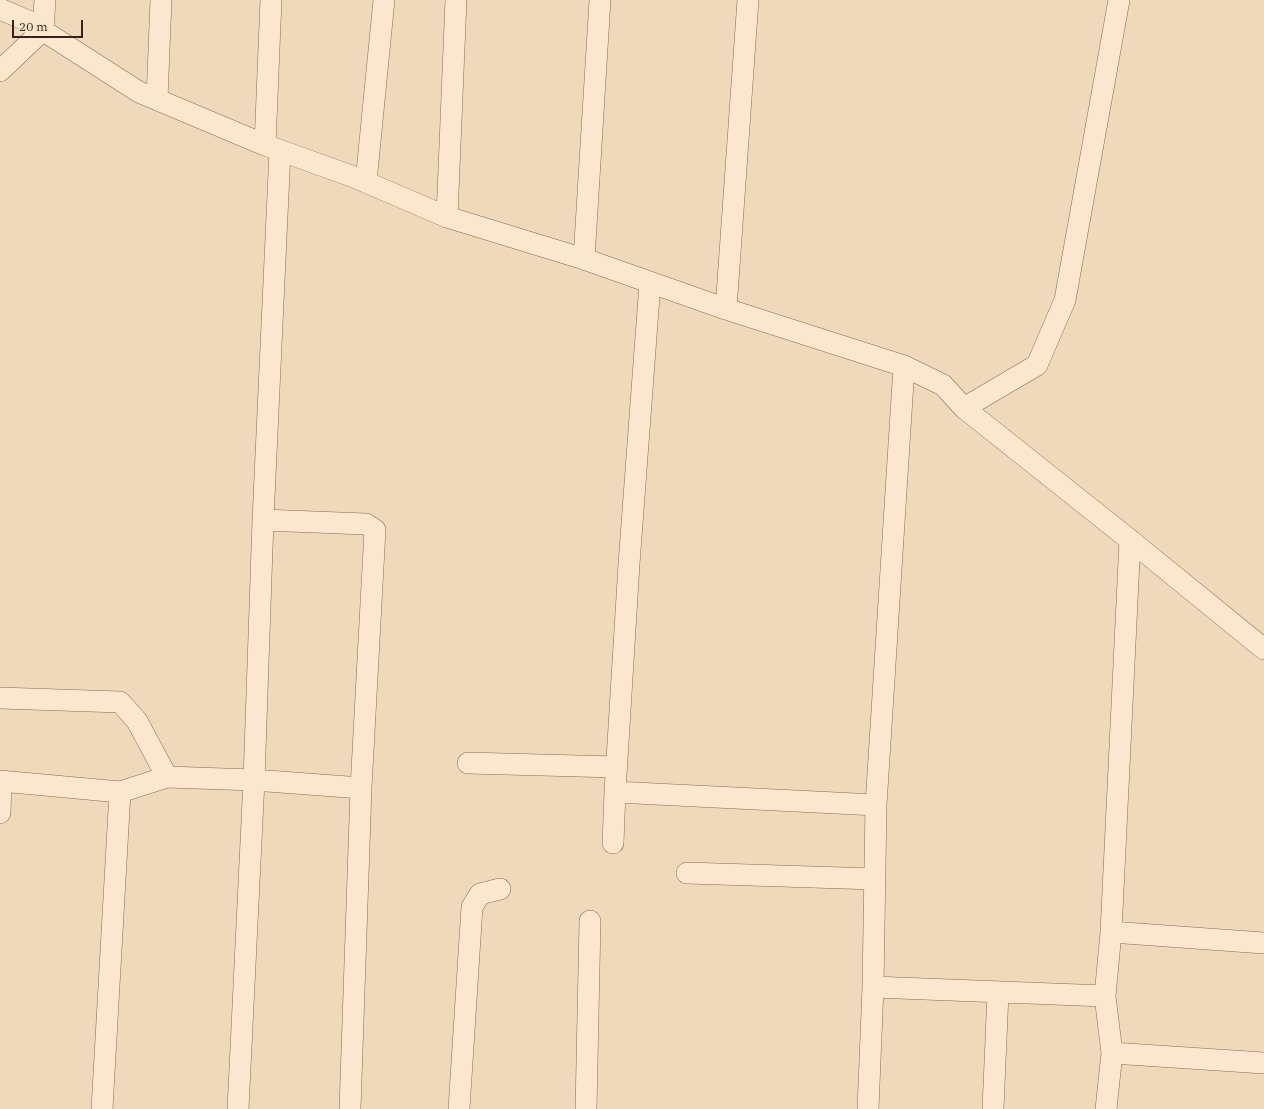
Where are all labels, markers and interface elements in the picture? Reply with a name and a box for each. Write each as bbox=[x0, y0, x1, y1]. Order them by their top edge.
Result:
scale bar bbox=[14, 12, 85, 38]
text: 20 m bbox=[19, 19, 48, 34]

